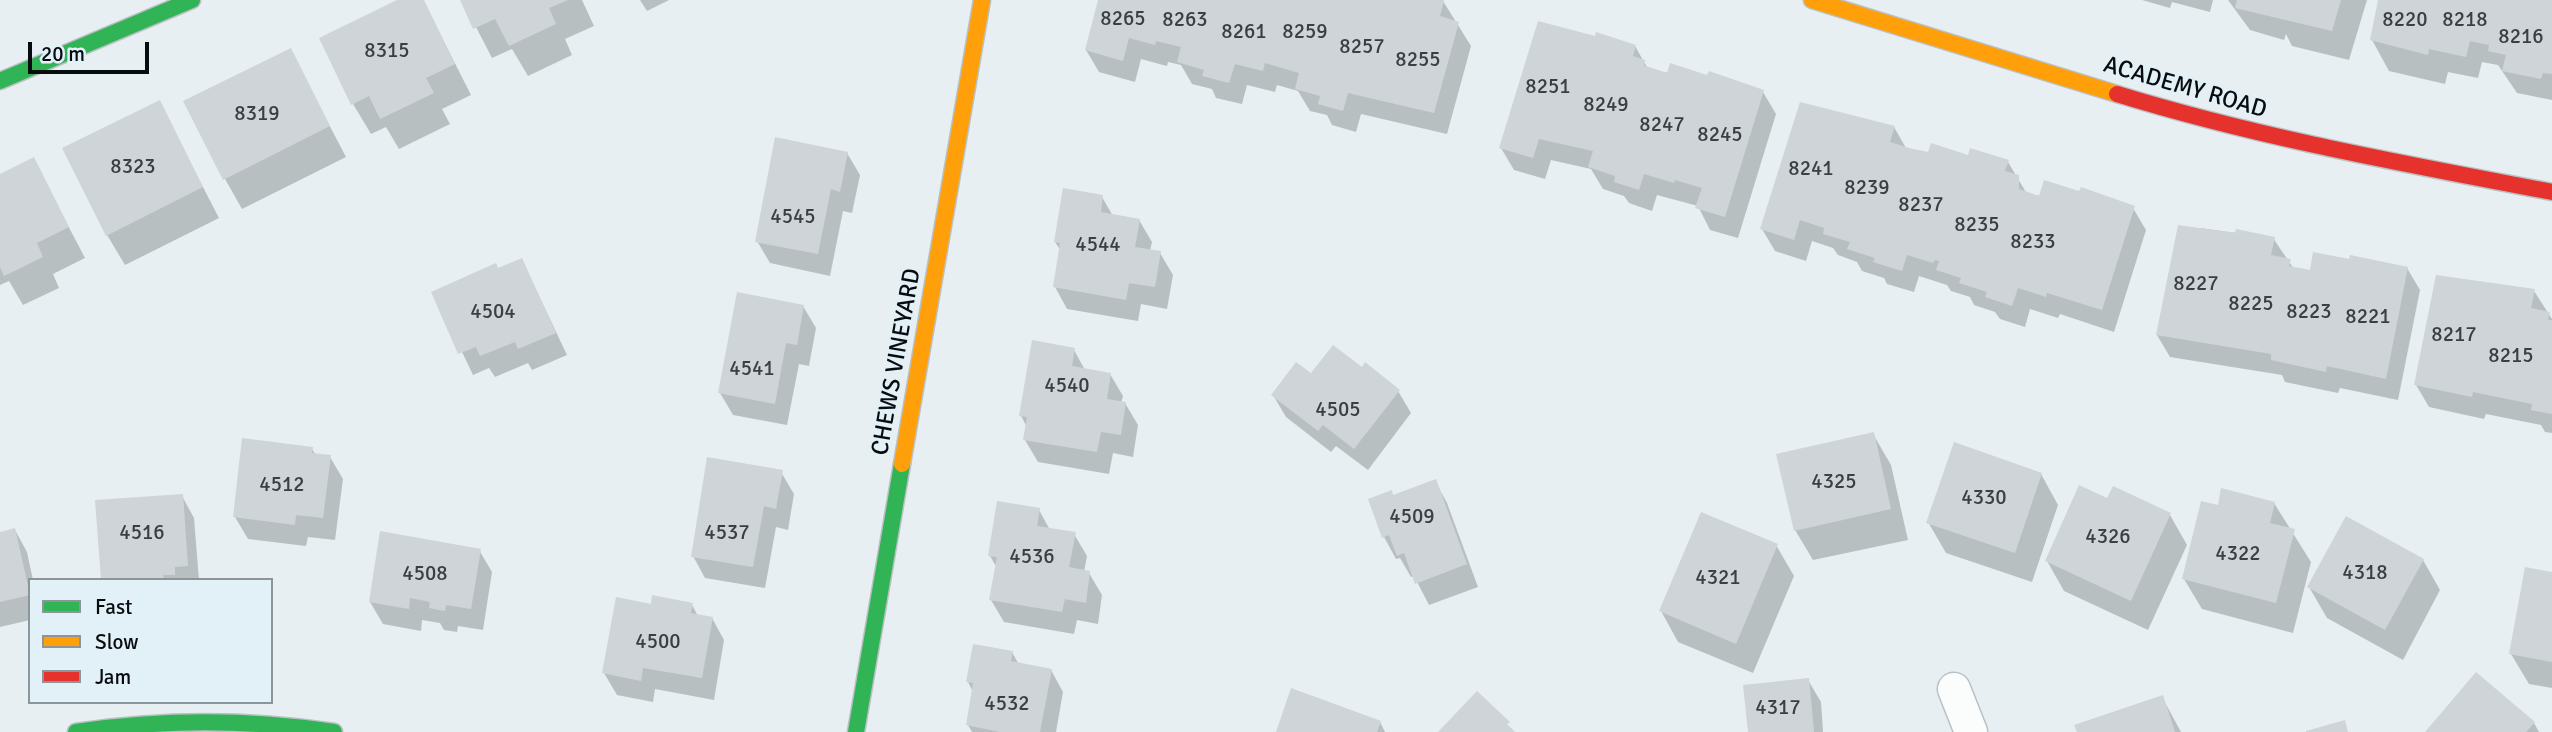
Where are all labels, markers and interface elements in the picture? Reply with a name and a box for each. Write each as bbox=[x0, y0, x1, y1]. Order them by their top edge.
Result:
house number: 8265 bbox=[1100, 6, 1146, 32]
house number: 8263 bbox=[1162, 7, 1208, 33]
house number: 8220 bbox=[2382, 7, 2428, 33]
house number: 8218 bbox=[2442, 7, 2488, 33]
house number: 8261 bbox=[1221, 19, 1267, 45]
house number: 8259 bbox=[1282, 19, 1328, 45]
house number: 8216 bbox=[2498, 24, 2544, 50]
scale bar bbox=[32, 28, 152, 72]
house number: 8257 bbox=[1339, 34, 1385, 60]
house number: 8315 bbox=[364, 38, 410, 64]
text: 20 m bbox=[41, 41, 85, 67]
house number: 8255 bbox=[1395, 47, 1441, 73]
street label: ACADEMY ROAD bbox=[2100, 51, 2270, 125]
house number: 8251 bbox=[1525, 74, 1571, 100]
house number: 8249 bbox=[1583, 92, 1629, 118]
house number: 8319 bbox=[234, 101, 280, 127]
house number: 8247 bbox=[1639, 112, 1685, 138]
house number: 8245 bbox=[1697, 122, 1743, 148]
house number: 8323 bbox=[110, 154, 156, 180]
house number: 8241 bbox=[1788, 156, 1834, 182]
house number: 8239 bbox=[1844, 175, 1890, 201]
house number: 8237 bbox=[1898, 192, 1944, 218]
house number: 4545 bbox=[770, 204, 816, 230]
house number: 8235 bbox=[1954, 212, 2000, 238]
house number: 8233 bbox=[2010, 229, 2056, 255]
house number: 4544 bbox=[1075, 232, 1121, 258]
street label: CHEWS VINEYARD bbox=[866, 266, 928, 458]
house number: 8227 bbox=[2173, 271, 2219, 297]
house number: 8225 bbox=[2228, 291, 2274, 317]
house number: 4504 bbox=[470, 299, 516, 325]
house number: 8223 bbox=[2286, 299, 2332, 325]
house number: 8221 bbox=[2345, 304, 2391, 330]
house number: 8217 bbox=[2431, 322, 2477, 348]
house number: 8215 bbox=[2488, 343, 2534, 369]
house number: 4541 bbox=[729, 356, 775, 382]
house number: 4540 bbox=[1044, 373, 1090, 399]
house number: 4505 bbox=[1315, 397, 1361, 423]
house number: 4325 bbox=[1811, 469, 1857, 495]
house number: 4512 bbox=[259, 472, 305, 498]
house number: 4330 bbox=[1961, 485, 2007, 511]
house number: 4509 bbox=[1389, 504, 1435, 530]
house number: 4516 bbox=[119, 520, 165, 546]
house number: 4537 bbox=[704, 520, 750, 546]
house number: 4326 bbox=[2085, 524, 2131, 550]
house number: 4322 bbox=[2215, 541, 2261, 567]
house number: 4536 bbox=[1009, 544, 1055, 570]
house number: 4318 bbox=[2342, 560, 2388, 586]
house number: 4508 bbox=[402, 561, 448, 587]
house number: 4321 bbox=[1695, 565, 1741, 591]
legend bbox=[28, 578, 273, 704]
text: Fast bbox=[95, 594, 132, 620]
text: Slow bbox=[95, 629, 139, 655]
house number: 4500 bbox=[635, 629, 681, 655]
text: Jam bbox=[95, 664, 131, 690]
house number: 4532 bbox=[984, 691, 1030, 717]
house number: 4317 bbox=[1755, 695, 1801, 721]

